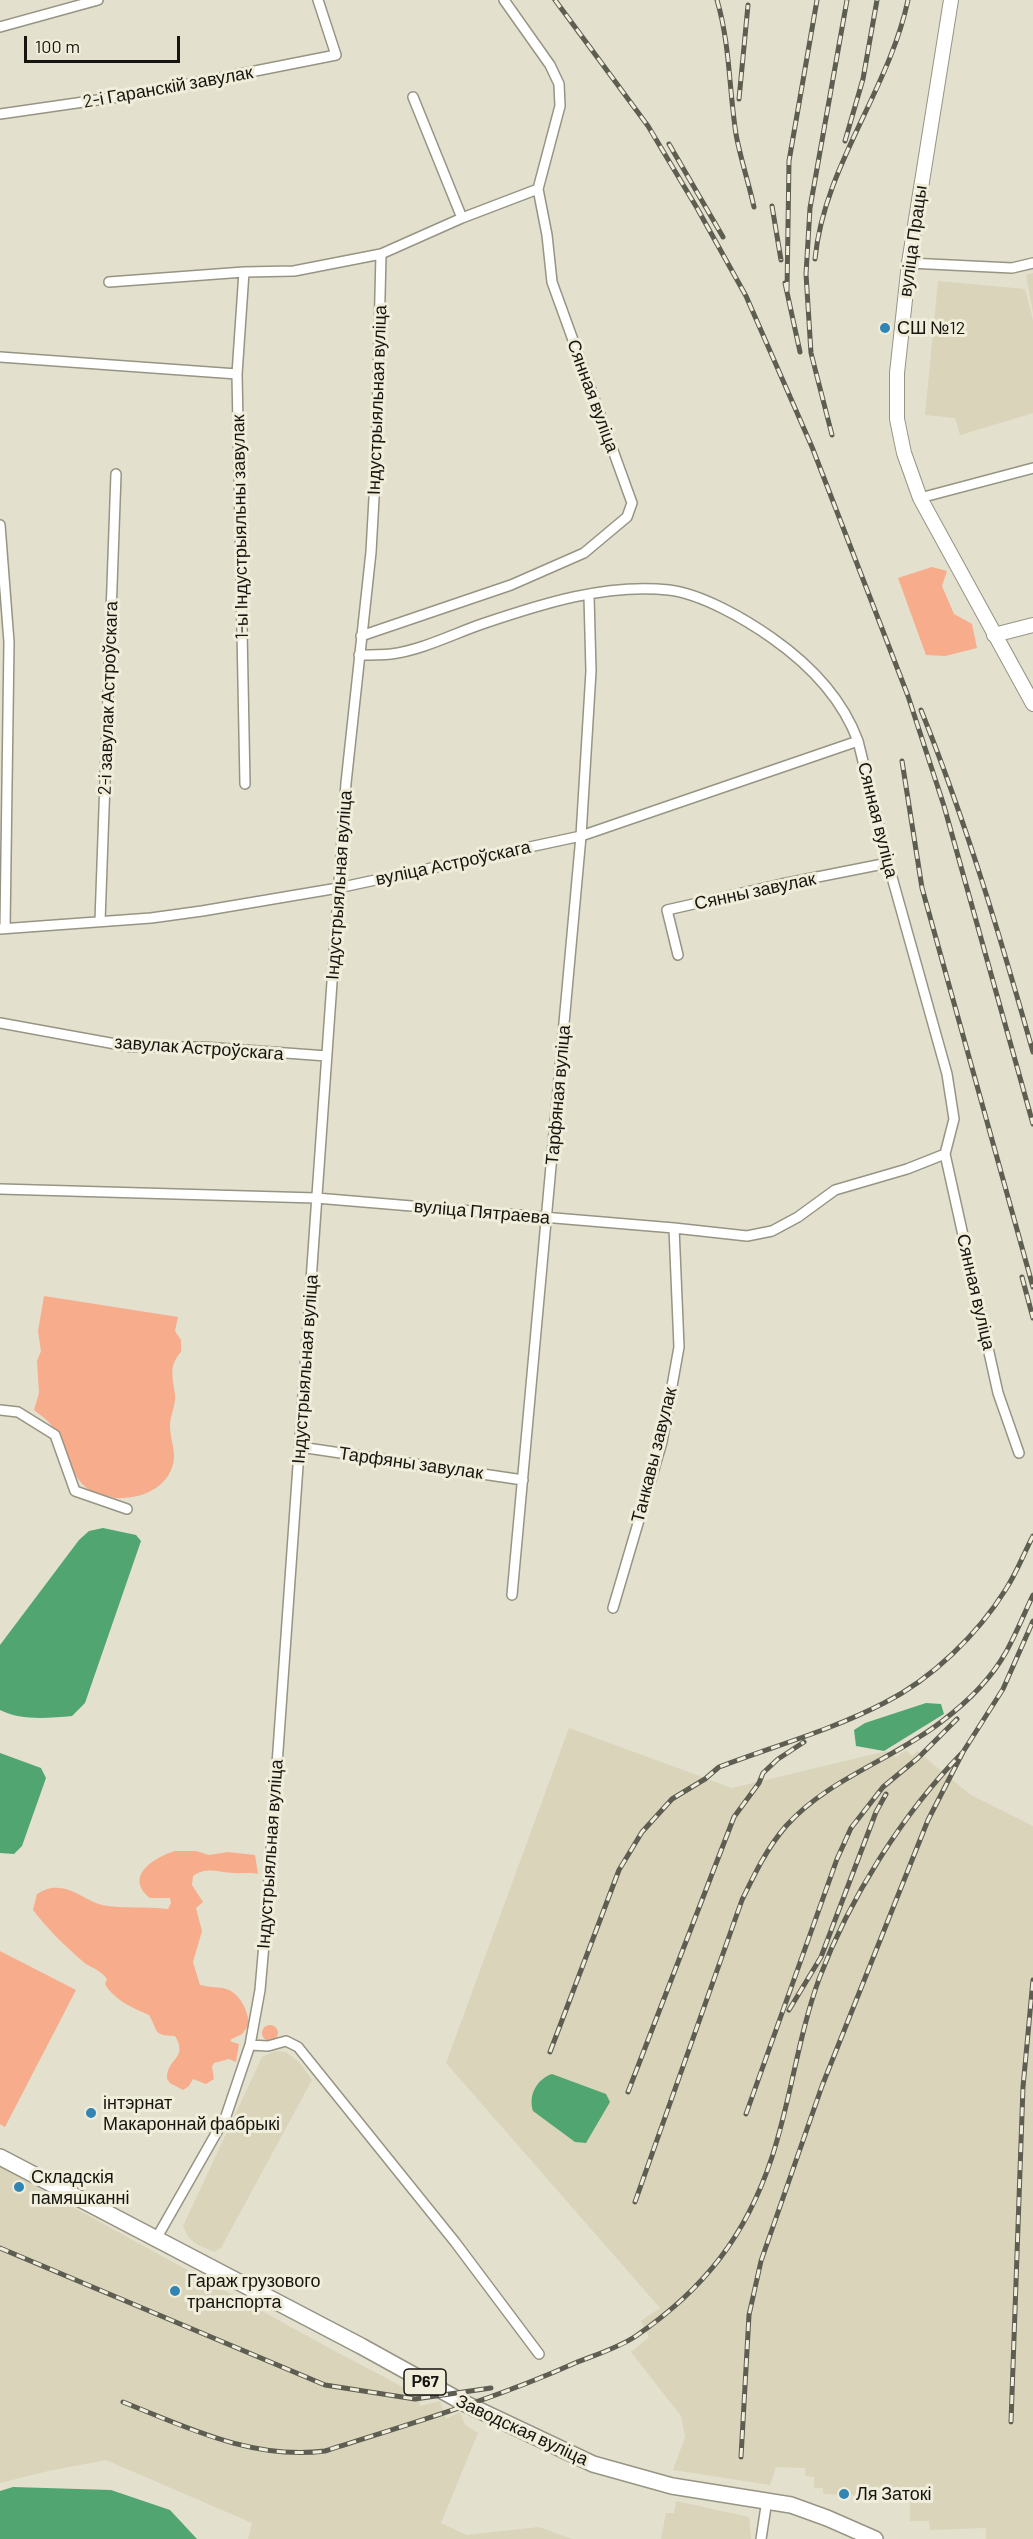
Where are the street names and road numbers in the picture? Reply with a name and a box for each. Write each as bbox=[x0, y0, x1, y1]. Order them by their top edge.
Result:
street label: 2-і Гаранскій завулак bbox=[81, 61, 255, 113]
street label: вуліца Працы bbox=[894, 184, 932, 298]
street label: Індустрыяльная вуліца bbox=[363, 305, 391, 495]
street label: Сянная вуліца bbox=[563, 337, 623, 455]
street label: 1-ы Індустрыяльны завулак bbox=[227, 414, 253, 640]
street label: 2-і завулак Астроўскага bbox=[94, 601, 122, 795]
street label: Сянная вуліца bbox=[853, 760, 903, 880]
street label: Індустрыяльная вуліца bbox=[322, 790, 356, 980]
street label: вуліца Астроўскага bbox=[374, 836, 532, 890]
street label: Сянны завулак bbox=[692, 868, 818, 914]
street label: Тарфяная вуліца bbox=[541, 1024, 575, 1166]
street label: завулак Астроўскага bbox=[114, 1031, 284, 1065]
street label: вуліца Пятраева bbox=[413, 1195, 551, 1229]
street label: Сянная вуліца bbox=[952, 1232, 1000, 1352]
street label: Індустрыяльная вуліца bbox=[288, 1274, 322, 1464]
street label: Танкавы завулак bbox=[627, 1385, 681, 1525]
street label: Тарфяны завулак bbox=[337, 1442, 485, 1484]
street label: Індустрыяльная вуліца bbox=[253, 1759, 287, 1949]
road number: Р67 bbox=[404, 2369, 446, 2395]
street label: Заводская вуліца bbox=[452, 2390, 592, 2470]

